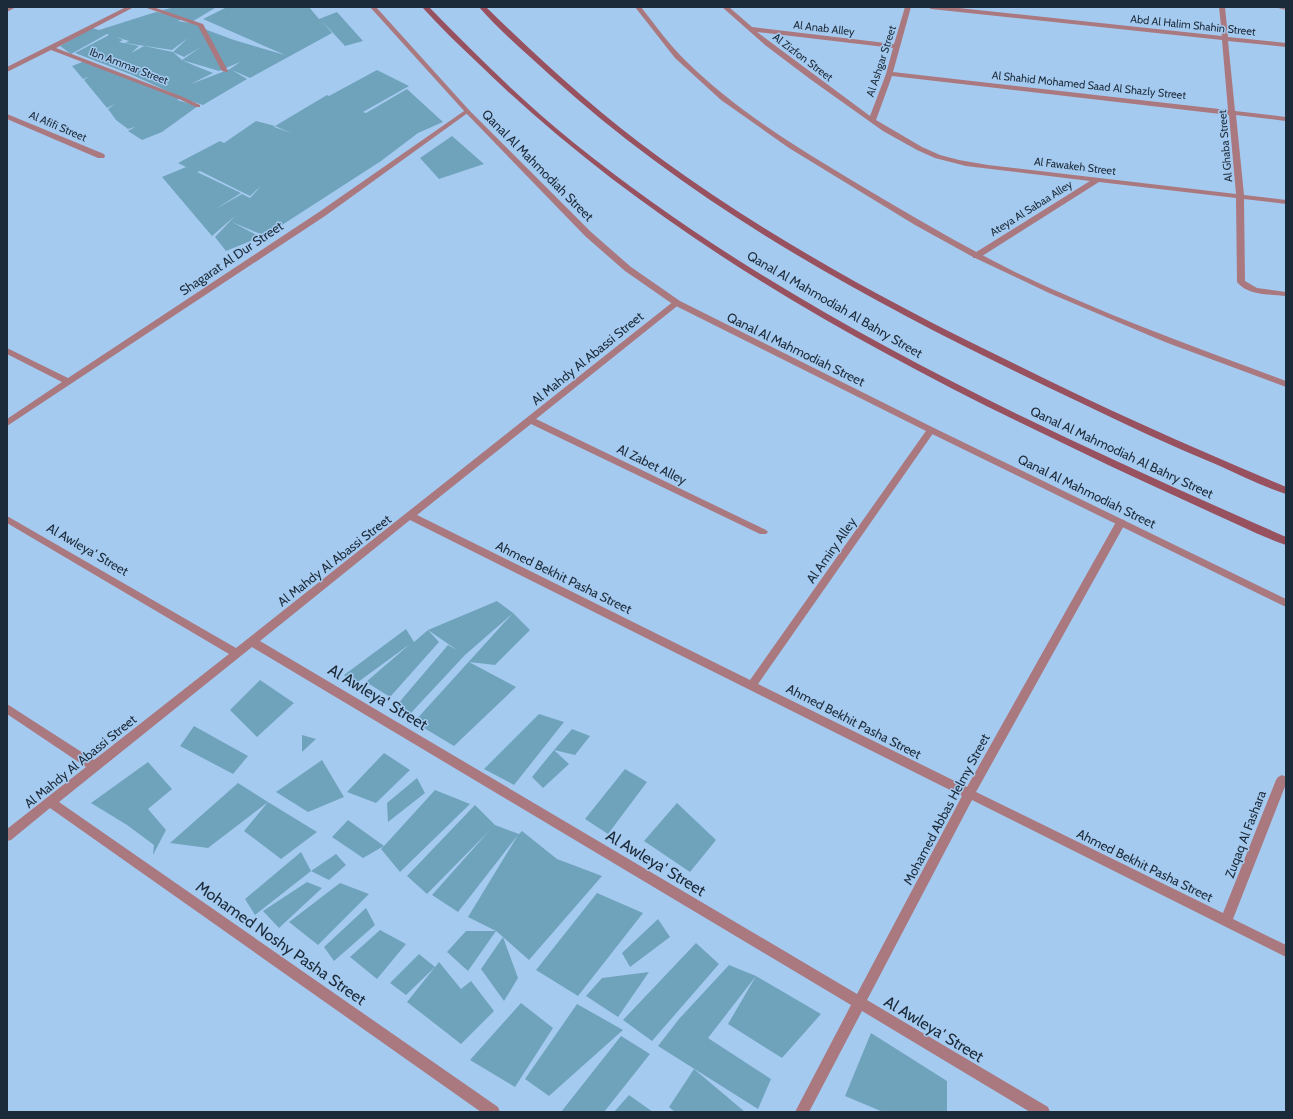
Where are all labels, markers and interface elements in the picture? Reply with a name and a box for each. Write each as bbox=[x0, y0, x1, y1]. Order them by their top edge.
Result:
street label: Abd Al Halim Shahin Street bbox=[1130, 11, 1257, 39]
street label: Al Anab Alley bbox=[793, 17, 856, 39]
street label: Al Ashgar Street bbox=[863, 23, 899, 98]
street label: Al Zizfon Street bbox=[770, 30, 836, 84]
street label: Ibn Ammar Street bbox=[88, 45, 171, 88]
street label: Al Shahid Mohamed Saad Al Shazly Street bbox=[991, 68, 1187, 102]
street label: Qanal Al Mahmodiah Street bbox=[479, 106, 598, 225]
street label: Al Afifi Street bbox=[27, 108, 89, 144]
street label: Al Ghaba Street bbox=[1215, 109, 1235, 183]
street label: Al Fawakeh Street bbox=[1033, 154, 1117, 178]
street label: Ateya Al Sabaa Alley bbox=[987, 177, 1075, 239]
street label: Shagarat Al Dur Street bbox=[176, 217, 286, 299]
street label: Qanal Al Mahmodiah Al Bahry Street bbox=[744, 247, 926, 361]
street label: Al Mahdy Al Abassi Street bbox=[528, 307, 647, 408]
street label: Qanal Al Mahmodiah Street bbox=[724, 309, 868, 390]
street label: Qanal Al Mahmodiah Al Bahry Street bbox=[1028, 402, 1217, 502]
street label: Al Zabet Alley bbox=[615, 440, 690, 488]
street label: Qanal Al Mahmodiah Street bbox=[1015, 451, 1159, 532]
street label: Al Mahdy Al Abassi Street bbox=[274, 510, 394, 609]
street label: Al Amiry Alley bbox=[802, 514, 860, 586]
street label: Al Awleya' Street bbox=[44, 519, 132, 579]
street label: Ahmed Bekhit Pasha Street bbox=[493, 537, 635, 617]
street label: Al Awleya' Street bbox=[325, 660, 432, 734]
street label: Ahmed Bekhit Pasha Street bbox=[784, 680, 925, 762]
street label: Al Mahdy Al Abassi Street bbox=[21, 710, 140, 811]
street label: Mohamed Abbas Helmy Street bbox=[899, 730, 993, 887]
street label: Zuqaq Al Fashara bbox=[1221, 787, 1269, 880]
street label: Ahmed Bekhit Pasha Street bbox=[1074, 825, 1216, 905]
street label: Al Awleya' Street bbox=[603, 826, 710, 900]
street label: Mohamed Noshy Pasha Street bbox=[192, 877, 370, 1010]
street label: Al Awleya' Street bbox=[881, 992, 988, 1066]

